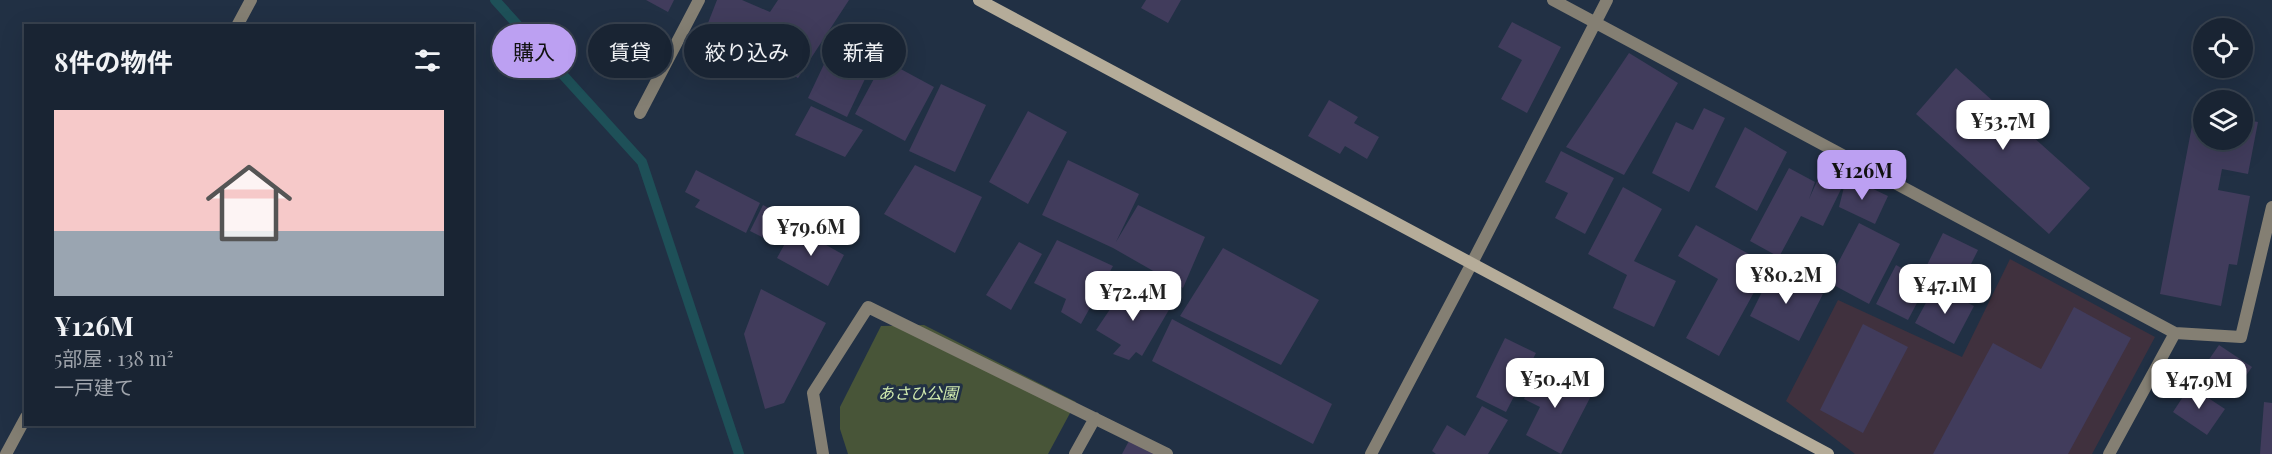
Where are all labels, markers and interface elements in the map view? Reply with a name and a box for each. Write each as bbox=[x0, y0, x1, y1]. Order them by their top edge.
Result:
map controls bbox=[2193, 18, 2253, 150]
button: locate bbox=[2193, 18, 2253, 78]
chip: 購入 bbox=[492, 24, 576, 78]
chip: 賃貸 bbox=[588, 24, 672, 78]
chip: 絞り込み bbox=[684, 24, 810, 78]
chip: 新着 bbox=[822, 24, 906, 78]
text: 8件の物件 bbox=[54, 44, 173, 79]
icon: filters bbox=[411, 44, 444, 77]
button: layers bbox=[2193, 90, 2253, 150]
pin: ¥53.7M bbox=[1954, 100, 2052, 151]
text: ¥53.7M bbox=[1970, 106, 2036, 133]
icon: home bbox=[195, 149, 303, 257]
pin: ¥126M bbox=[1820, 150, 1904, 201]
text: ¥126M bbox=[1831, 156, 1893, 183]
pin: ¥79.6M bbox=[762, 206, 860, 257]
text: ¥79.6M bbox=[777, 212, 845, 239]
pin: ¥80.2M bbox=[1737, 254, 1835, 305]
text: ¥80.2M bbox=[1750, 260, 1822, 287]
pin: ¥47.1M bbox=[1896, 264, 1994, 315]
text: ¥47.1M bbox=[1913, 270, 1977, 297]
pin: ¥72.4M bbox=[1084, 271, 1182, 322]
text: ¥72.4M bbox=[1099, 277, 1167, 304]
text: ¥126M bbox=[54, 308, 134, 343]
text: 5部屋 · 138 m² bbox=[54, 344, 174, 371]
pin: ¥50.4M bbox=[1506, 358, 1604, 409]
pin: ¥47.9M bbox=[2150, 359, 2248, 410]
text: ¥50.4M bbox=[1520, 364, 1590, 391]
text: ¥47.9M bbox=[2165, 365, 2233, 392]
text: 一戸建て bbox=[54, 373, 134, 400]
park label: あさひ公園 bbox=[878, 382, 960, 403]

